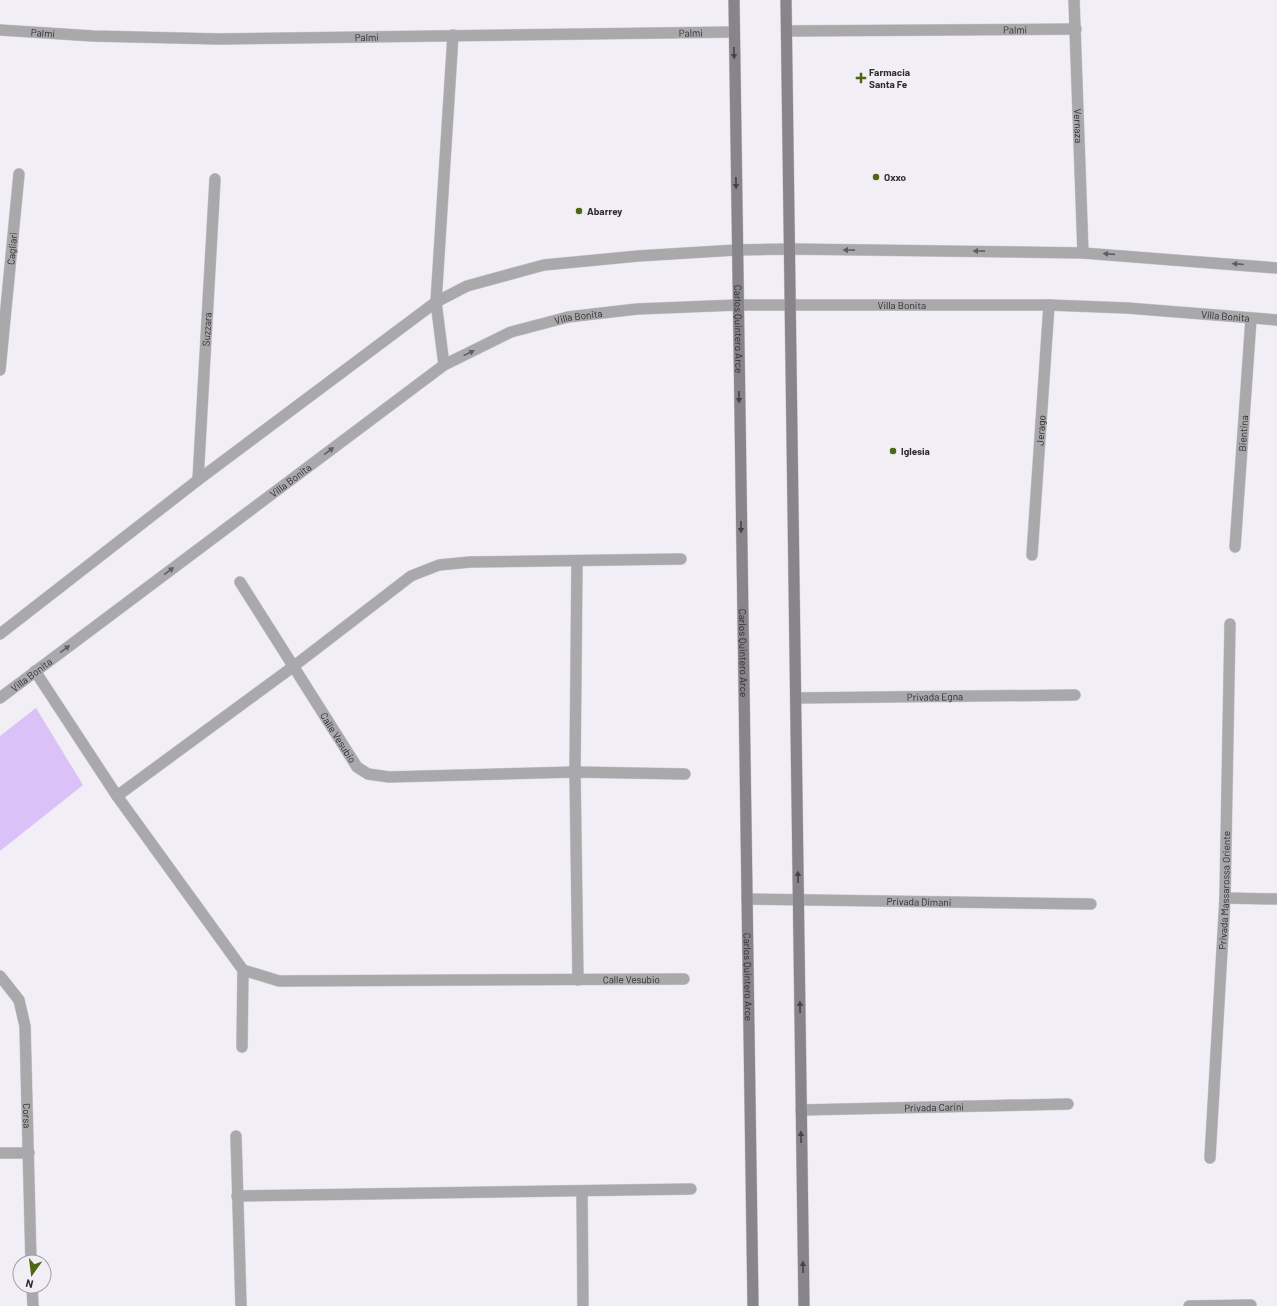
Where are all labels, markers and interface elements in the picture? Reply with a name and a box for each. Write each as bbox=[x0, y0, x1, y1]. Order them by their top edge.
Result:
street label: Palmi bbox=[1003, 23, 1027, 36]
street label: Palmi bbox=[30, 26, 55, 40]
street label: Palmi bbox=[679, 26, 703, 39]
street label: Palmi bbox=[355, 31, 379, 43]
one-way arrow bbox=[731, 47, 737, 60]
place label: Farmacia Santa Fe bbox=[869, 66, 910, 90]
marker: Farmacia Santa Fe bbox=[856, 73, 866, 83]
street label: Vernaza bbox=[1072, 108, 1085, 143]
place label: Oxxo bbox=[884, 171, 907, 183]
marker: Oxxo bbox=[871, 172, 881, 182]
one-way arrow bbox=[733, 177, 739, 190]
place label: Abarrey bbox=[587, 205, 622, 217]
marker: Abarrey bbox=[574, 206, 584, 216]
street label: Cagliari bbox=[4, 232, 19, 265]
one-way arrow bbox=[842, 247, 855, 253]
one-way arrow bbox=[972, 248, 985, 254]
one-way arrow bbox=[1103, 251, 1115, 258]
one-way arrow bbox=[1232, 261, 1244, 268]
street label: Carlos Quintero Arce bbox=[732, 285, 745, 373]
street label: Villa Bonita bbox=[878, 299, 926, 311]
street label: Villa Bonita bbox=[553, 307, 603, 326]
street label: Villa Bonita bbox=[1201, 308, 1250, 324]
street label: Suzzara bbox=[200, 312, 213, 347]
one-way arrow bbox=[464, 350, 475, 356]
one-way arrow bbox=[736, 391, 742, 404]
street label: Jerago bbox=[1033, 415, 1048, 446]
street label: Bientina bbox=[1236, 415, 1250, 452]
place label: Iglesia bbox=[901, 445, 930, 457]
marker: Iglesia bbox=[888, 446, 898, 456]
one-way arrow bbox=[324, 448, 334, 456]
street label: Villa Bonita bbox=[267, 461, 313, 500]
one-way arrow bbox=[738, 521, 744, 534]
one-way arrow bbox=[163, 567, 174, 576]
street label: Carlos Quintero Arce bbox=[737, 609, 750, 697]
one-way arrow bbox=[59, 645, 70, 653]
street label: Villa Bonita bbox=[8, 655, 54, 694]
street label: Privada Egna bbox=[907, 690, 963, 703]
street label: Calle Vesubio bbox=[318, 710, 359, 765]
street label: Privada Massarossa Oriente bbox=[1216, 831, 1232, 950]
one-way arrow bbox=[795, 870, 801, 883]
street label: Privada Dimani bbox=[887, 895, 951, 908]
street label: Carlos Quintero Arce bbox=[742, 933, 755, 1021]
street label: Calle Vesubio bbox=[603, 973, 660, 985]
one-way arrow bbox=[796, 1001, 803, 1013]
street label: Privada Carini bbox=[904, 1100, 964, 1114]
street label: Corsa bbox=[21, 1103, 34, 1128]
one-way arrow bbox=[798, 1130, 804, 1143]
north arrow bbox=[12, 1254, 52, 1294]
one-way arrow bbox=[800, 1260, 806, 1273]
text: N bbox=[24, 1277, 35, 1291]

